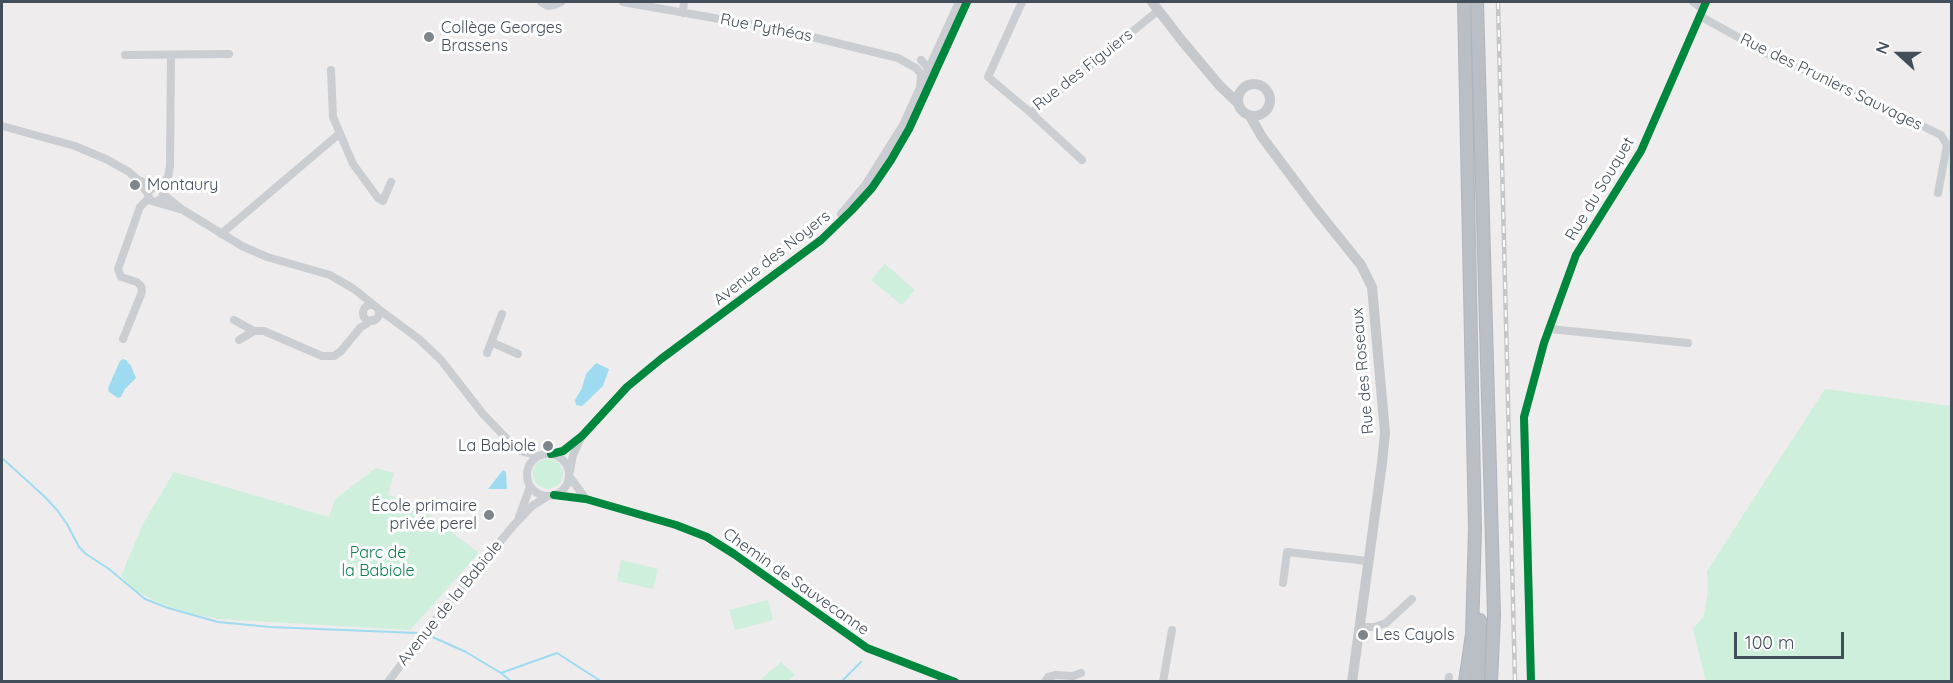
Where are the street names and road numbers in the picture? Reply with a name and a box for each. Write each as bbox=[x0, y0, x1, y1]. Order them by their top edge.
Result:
street label: Rue Pythéas bbox=[719, 10, 813, 46]
street label: Rue des Figuiers bbox=[1029, 25, 1137, 115]
street label: Rue des Pruniers Sauvages bbox=[1737, 29, 1925, 135]
street label: Rue du Souquet bbox=[1562, 134, 1638, 244]
street label: Avenue des Noyers bbox=[710, 207, 834, 309]
street label: Rue des Roseaux bbox=[1348, 307, 1378, 435]
street label: Chemin de Sauvecanne bbox=[719, 524, 873, 640]
street label: Avenue de la Babiole bbox=[394, 537, 506, 669]

